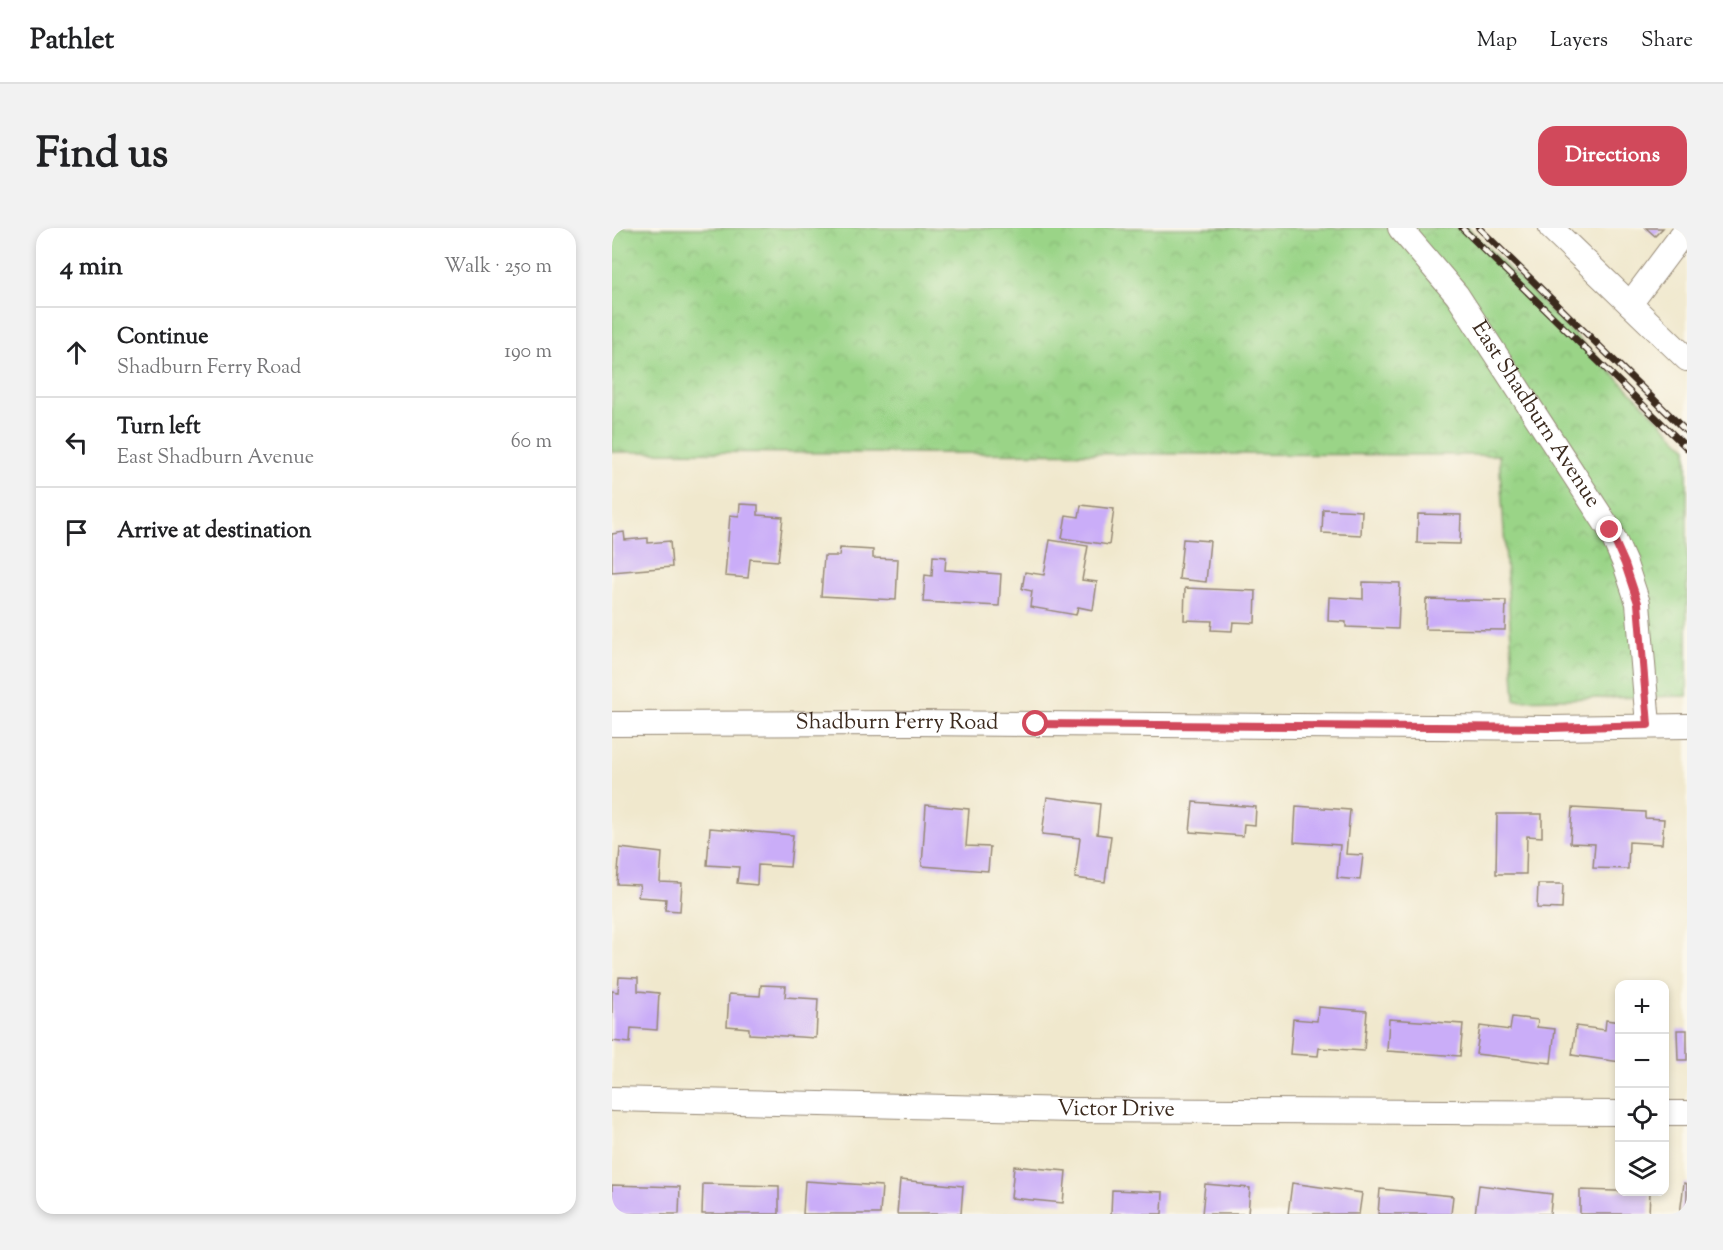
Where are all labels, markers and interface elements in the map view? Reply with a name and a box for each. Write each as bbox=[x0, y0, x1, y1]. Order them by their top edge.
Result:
text: Pathlet bbox=[30, 21, 114, 61]
text: Map bbox=[1477, 26, 1517, 56]
text: Layers bbox=[1550, 26, 1608, 56]
text: Share bbox=[1641, 26, 1693, 56]
text: Find us bbox=[36, 126, 168, 186]
button: Directions bbox=[1538, 126, 1687, 186]
text: 4 min bbox=[60, 249, 123, 286]
text: Walk · 250 m bbox=[444, 253, 552, 282]
street label: East Shadburn Avenue bbox=[1462, 315, 1608, 515]
text: Continue bbox=[117, 322, 208, 354]
icon: ahead bbox=[60, 336, 93, 369]
text: 190 m bbox=[504, 338, 552, 367]
text: Shadburn Ferry Road bbox=[117, 354, 301, 383]
text: Turn left bbox=[117, 412, 200, 444]
icon: left bbox=[60, 426, 93, 459]
text: 60 m bbox=[511, 428, 552, 457]
text: East Shadburn Avenue bbox=[117, 444, 314, 473]
icon: arrive bbox=[60, 516, 93, 549]
text: Arrive at destination bbox=[117, 516, 312, 548]
route end bbox=[1596, 516, 1622, 542]
street label: Shadburn Ferry Road bbox=[795, 707, 999, 740]
route start bbox=[1022, 710, 1048, 736]
map controls bbox=[1615, 980, 1669, 1196]
button: + bbox=[1615, 980, 1669, 1034]
button: − bbox=[1615, 1034, 1669, 1088]
button: locate bbox=[1615, 1088, 1669, 1142]
street label: Victor Drive bbox=[1057, 1094, 1175, 1127]
button: layers bbox=[1615, 1142, 1669, 1196]

